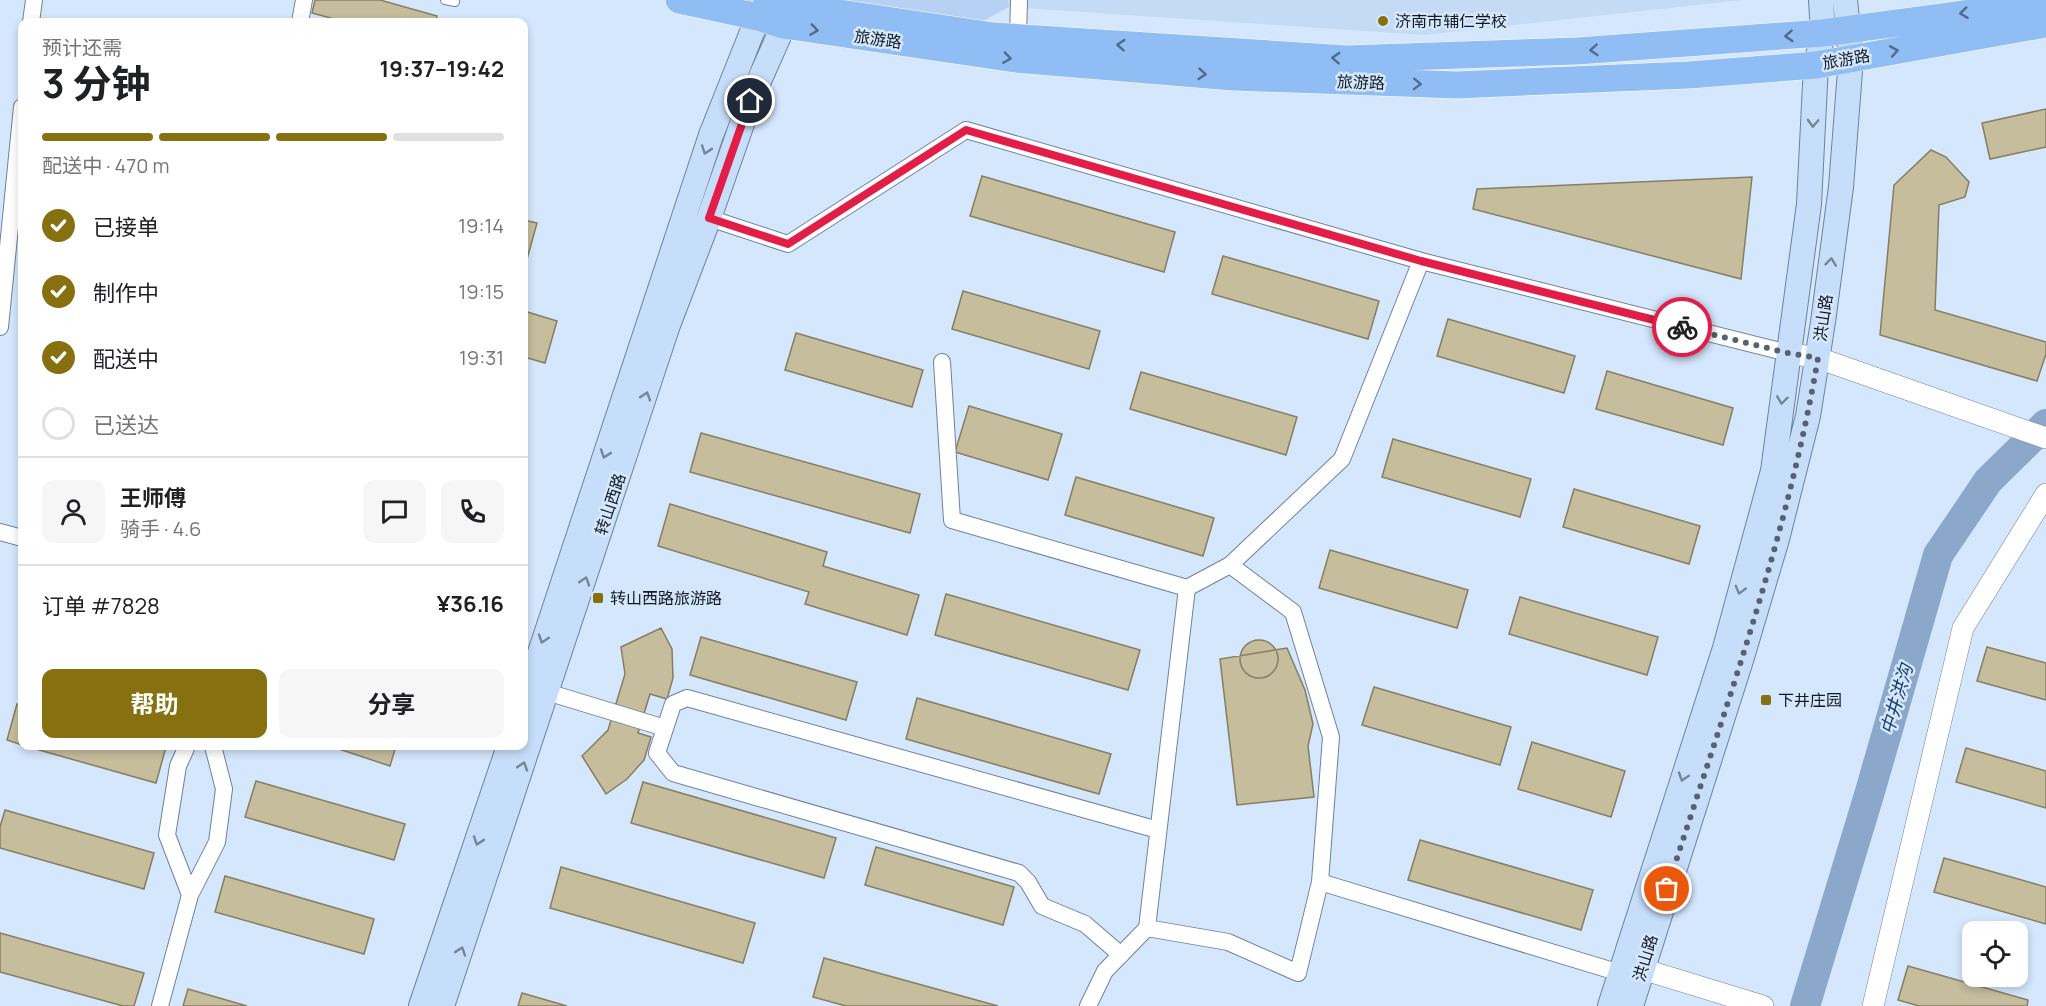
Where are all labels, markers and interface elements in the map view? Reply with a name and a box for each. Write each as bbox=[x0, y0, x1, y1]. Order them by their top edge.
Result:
one-way arrow bbox=[1960, 7, 1969, 19]
place label: 济南市辅仁学校 bbox=[1395, 10, 1507, 32]
marker: 济南市辅仁学校 bbox=[1376, 14, 1390, 28]
one-way arrow bbox=[810, 23, 819, 35]
street label: 旅游路 bbox=[853, 25, 903, 53]
one-way arrow bbox=[1784, 29, 1793, 42]
text: 预计还需 bbox=[42, 34, 122, 61]
one-way arrow bbox=[1116, 39, 1125, 52]
one-way arrow bbox=[1590, 43, 1599, 56]
street label: 旅游路 bbox=[1820, 44, 1872, 74]
one-way arrow bbox=[1889, 45, 1899, 57]
one-way arrow bbox=[1003, 51, 1012, 63]
one-way arrow bbox=[1332, 52, 1341, 65]
text: 19:37–19:42 bbox=[380, 54, 504, 84]
text: 3 分钟 bbox=[42, 56, 150, 110]
one-way arrow bbox=[1197, 67, 1206, 80]
street label: 旅游路 bbox=[1337, 70, 1385, 94]
pin bbox=[724, 75, 775, 126]
one-way arrow bbox=[1413, 77, 1422, 90]
icon: home bbox=[733, 84, 766, 117]
one-way arrow bbox=[1806, 119, 1819, 128]
one-way arrow bbox=[701, 144, 714, 155]
text: 配送中 · 470 m bbox=[42, 152, 170, 179]
icon: check bbox=[42, 209, 75, 242]
text: 已接单 bbox=[93, 212, 159, 242]
text: 19:14 bbox=[458, 212, 504, 239]
one-way arrow bbox=[1825, 257, 1837, 266]
icon: check bbox=[42, 275, 75, 308]
text: 制作中 bbox=[93, 278, 159, 308]
text: 19:15 bbox=[458, 278, 504, 305]
street label: 洪山路 bbox=[1809, 293, 1837, 343]
courier bbox=[1652, 297, 1712, 357]
icon: bike bbox=[1666, 311, 1699, 344]
icon: check bbox=[42, 341, 75, 374]
text: 配送中 bbox=[93, 344, 159, 374]
text: 19:31 bbox=[459, 344, 504, 371]
one-way arrow bbox=[638, 391, 651, 402]
one-way arrow bbox=[1776, 396, 1789, 405]
text: 已送达 bbox=[93, 410, 159, 440]
one-way arrow bbox=[600, 448, 612, 459]
street label: 转山西路 bbox=[590, 470, 630, 538]
button: person bbox=[42, 480, 105, 543]
button: chat bbox=[363, 480, 426, 543]
button: phone bbox=[441, 480, 504, 543]
text: 王师傅 bbox=[120, 483, 186, 513]
text: 骑手 · 4.6 bbox=[120, 515, 201, 542]
one-way arrow bbox=[577, 576, 590, 587]
one-way arrow bbox=[1735, 585, 1748, 595]
place label: 转山西路旅游路 bbox=[610, 587, 722, 609]
text: ¥36.16 bbox=[437, 589, 504, 619]
text: 订单 #7828 bbox=[42, 591, 160, 621]
marker: 转山西路旅游路 bbox=[591, 591, 605, 605]
one-way arrow bbox=[538, 633, 551, 644]
water label: 中井洪沟 bbox=[1875, 659, 1918, 737]
button: 帮助 bbox=[42, 669, 267, 738]
button: 分享 bbox=[279, 669, 504, 738]
place label: 下井庄园 bbox=[1778, 689, 1842, 711]
marker: 下井庄园 bbox=[1759, 693, 1773, 707]
one-way arrow bbox=[516, 761, 528, 772]
one-way arrow bbox=[1678, 771, 1690, 782]
one-way arrow bbox=[472, 835, 485, 846]
pin bbox=[1641, 863, 1692, 914]
icon: bag bbox=[1650, 872, 1683, 905]
map controls bbox=[1962, 921, 2028, 987]
button: locate bbox=[1962, 921, 2028, 987]
street label: 洪山路 bbox=[1627, 932, 1663, 984]
one-way arrow bbox=[454, 946, 466, 957]

